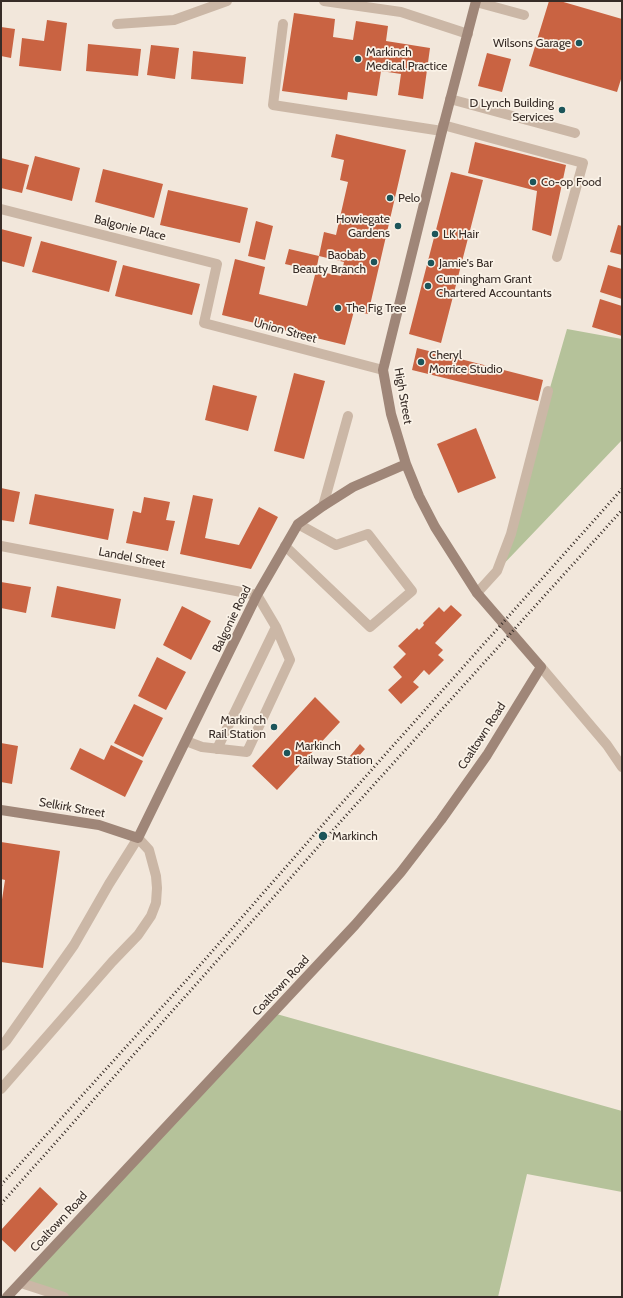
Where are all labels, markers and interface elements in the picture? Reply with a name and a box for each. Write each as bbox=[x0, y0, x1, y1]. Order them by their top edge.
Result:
place label: Wilsons Garage bbox=[493, 36, 571, 50]
marker: Wilsons Garage bbox=[574, 38, 584, 48]
place label: Markinch Medical Practice bbox=[366, 45, 447, 73]
marker: Markinch Medical Practice bbox=[353, 54, 363, 64]
place label: D Lynch Building Services bbox=[469, 96, 554, 124]
marker: D Lynch Building Services bbox=[557, 105, 567, 115]
place label: Co-op Food bbox=[541, 175, 602, 189]
marker: Co-op Food bbox=[528, 177, 538, 187]
place label: Pelo bbox=[398, 191, 420, 205]
marker: Pelo bbox=[385, 193, 395, 203]
street label: Balgonie Place bbox=[93, 212, 167, 244]
place label: Howiegate Gardens bbox=[336, 212, 390, 240]
marker: Howiegate Gardens bbox=[393, 221, 403, 231]
place label: LK Hair bbox=[443, 227, 479, 241]
marker: LK Hair bbox=[430, 229, 440, 239]
place label: Baobab Beauty Branch bbox=[293, 248, 366, 276]
place label: Jamie's Bar bbox=[439, 256, 493, 270]
marker: Baobab Beauty Branch bbox=[369, 257, 379, 267]
marker: Jamie's Bar bbox=[426, 258, 436, 268]
place label: Cunningham Grant Chartered Accountants bbox=[436, 272, 552, 300]
marker: Cunningham Grant Chartered Accountants bbox=[423, 281, 433, 291]
place label: The Fig Tree bbox=[346, 301, 406, 315]
marker: The Fig Tree bbox=[333, 303, 343, 313]
street label: Union Street bbox=[252, 316, 318, 346]
place label: Cheryl Morrice Studio bbox=[429, 348, 502, 376]
marker: Cheryl Morrice Studio bbox=[416, 357, 426, 367]
street label: High Street bbox=[391, 367, 415, 425]
street label: Landel Street bbox=[97, 544, 167, 572]
street label: Balgonie Road bbox=[210, 583, 254, 655]
street label: Coaltown Road bbox=[455, 700, 509, 772]
place label: Markinch Rail Station bbox=[209, 713, 266, 741]
marker: Markinch Rail Station bbox=[269, 722, 279, 732]
place label: Markinch Railway Station bbox=[295, 739, 373, 767]
marker: Markinch Railway Station bbox=[282, 748, 292, 758]
street label: Selkirk Street bbox=[38, 795, 106, 821]
place label: Markinch bbox=[332, 829, 378, 843]
marker: Markinch bbox=[317, 830, 329, 842]
street label: Coaltown Road bbox=[249, 953, 313, 1019]
street label: Coaltown Road bbox=[27, 1189, 91, 1255]

